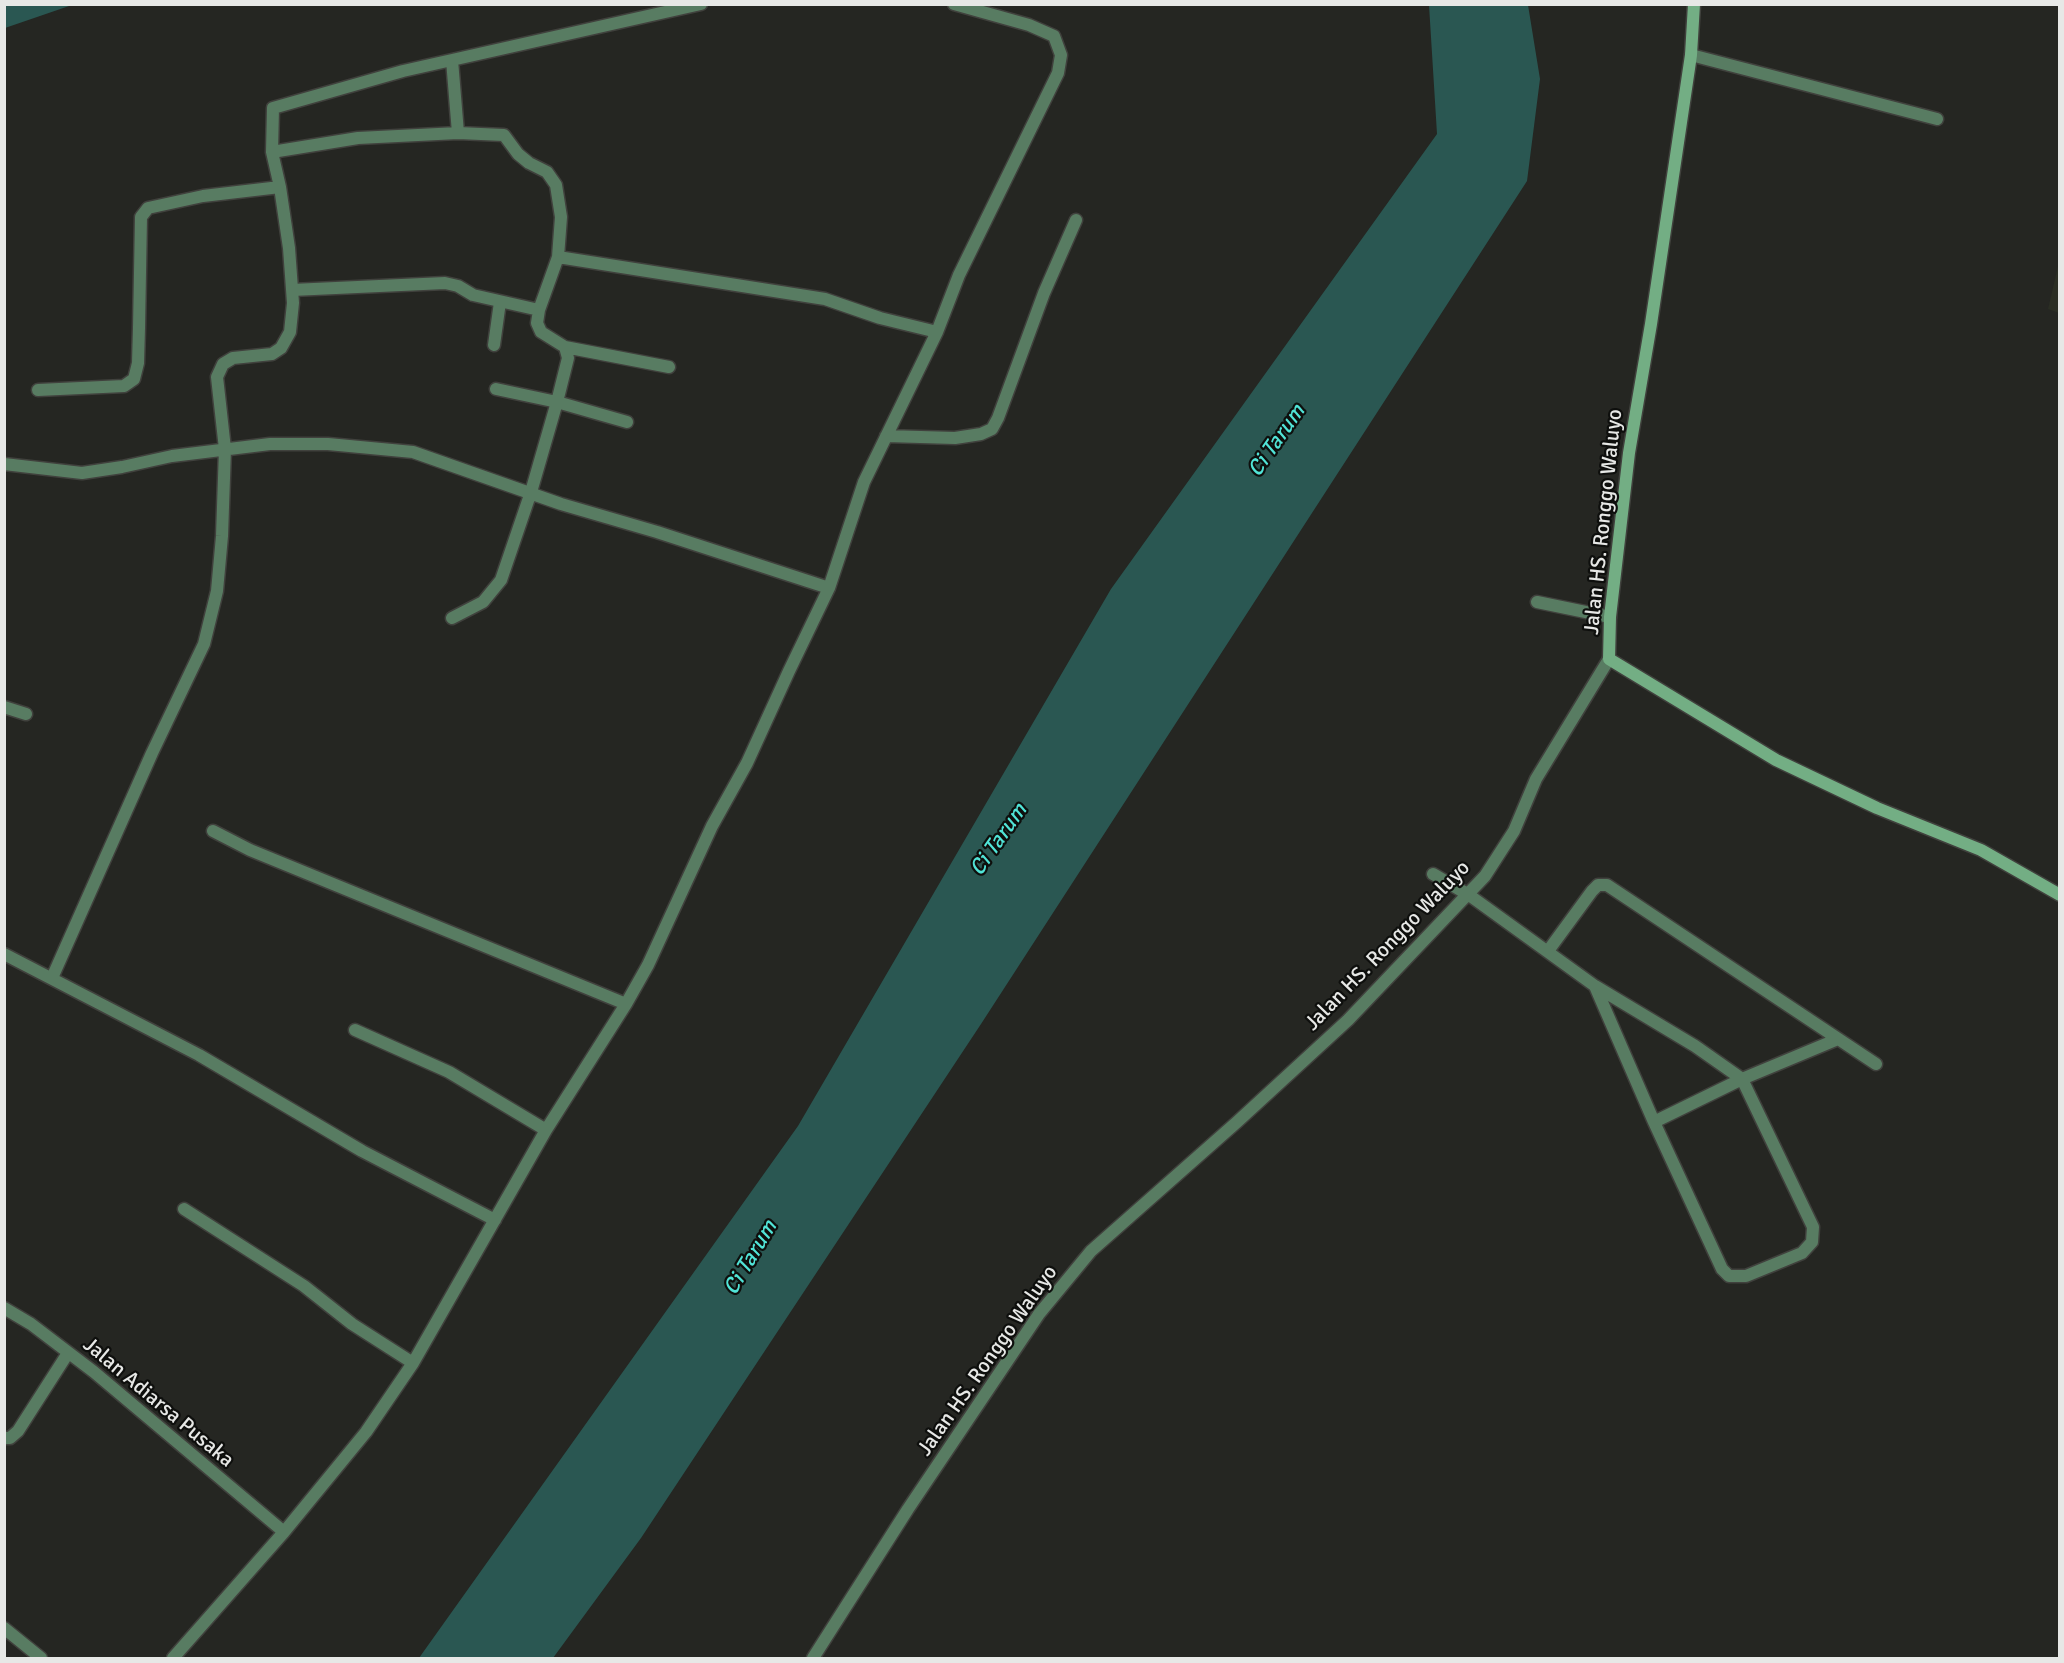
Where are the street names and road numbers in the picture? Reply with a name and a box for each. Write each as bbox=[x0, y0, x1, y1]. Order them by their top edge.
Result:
street label: Jalan HS. Ronggo Waluyo bbox=[1580, 408, 1628, 636]
street label: Jalan HS. Ronggo Waluyo bbox=[1300, 856, 1476, 1036]
street label: Jalan HS. Ronggo Waluyo bbox=[913, 1261, 1063, 1461]
street label: Jalan Adiarsa Pusaka bbox=[78, 1333, 238, 1473]

